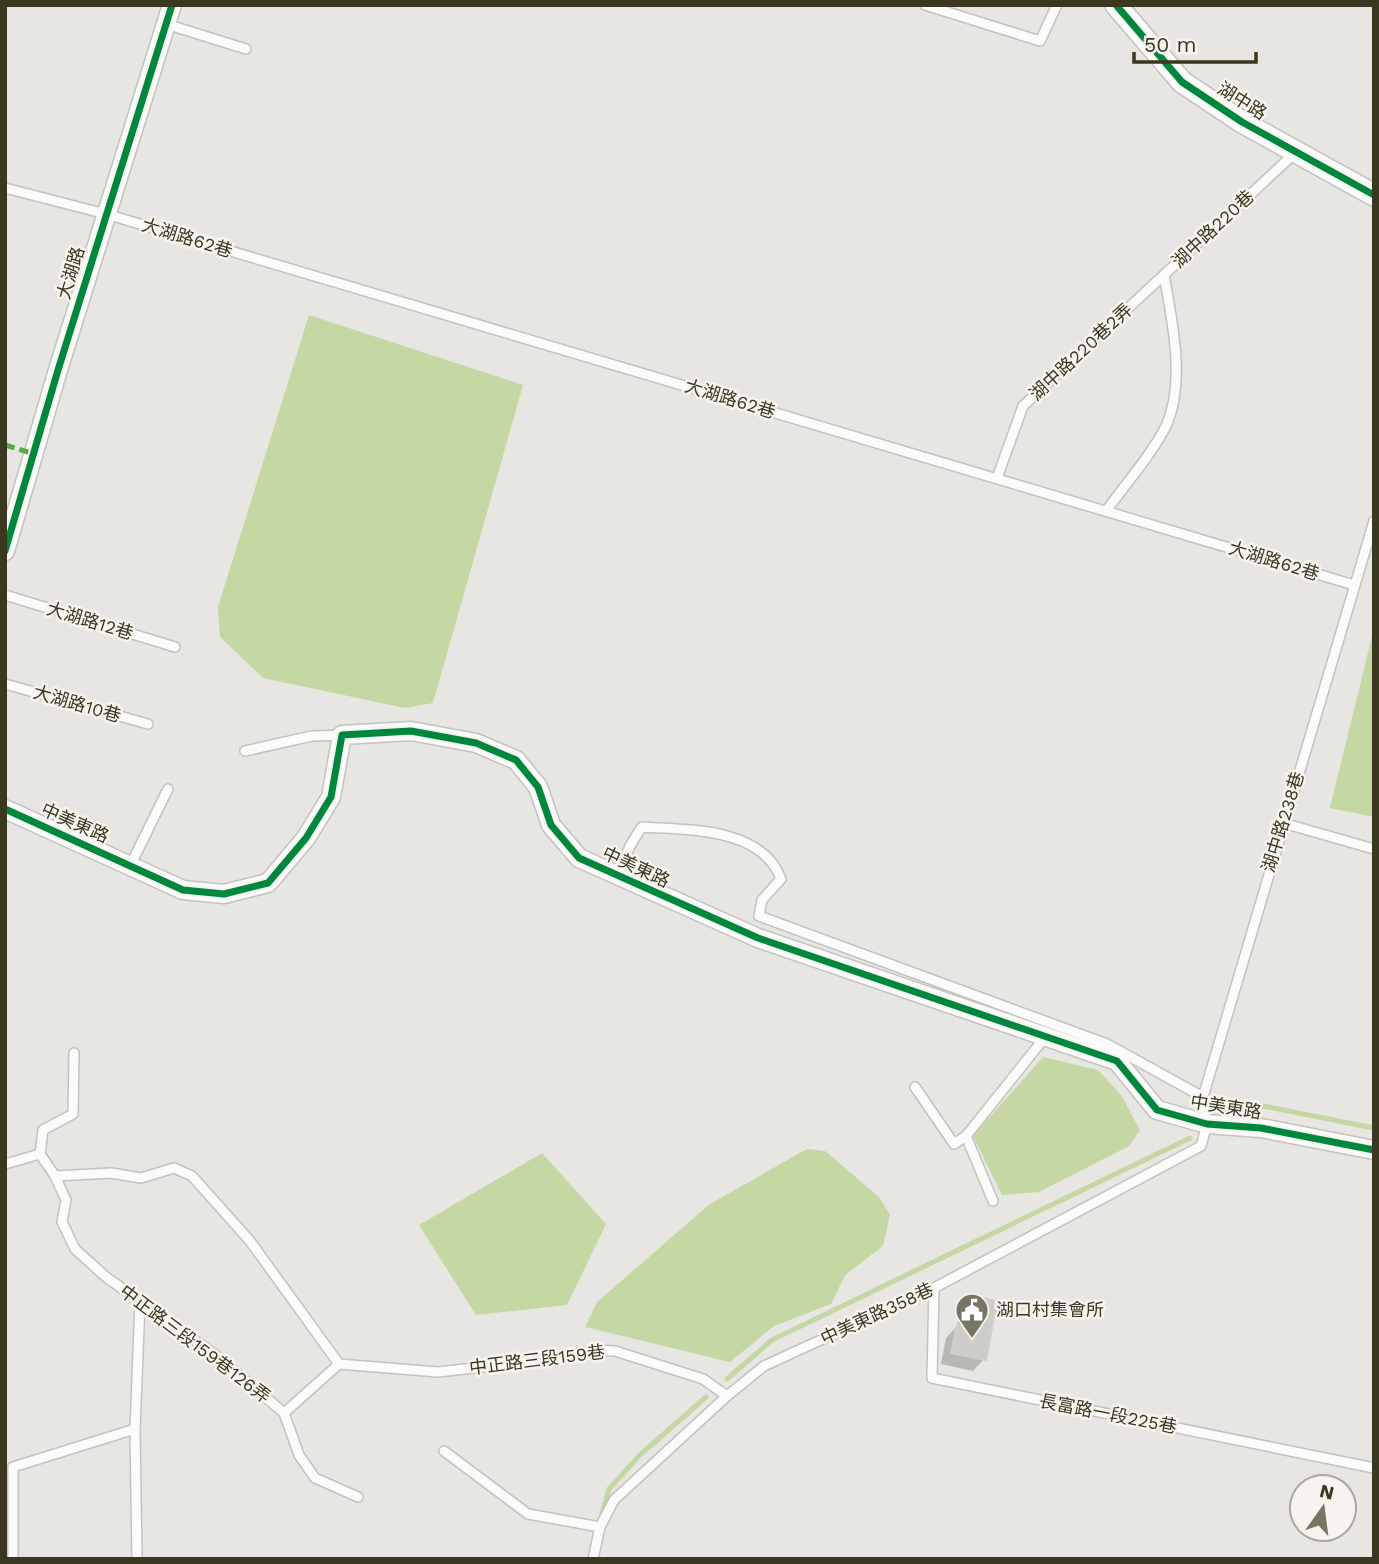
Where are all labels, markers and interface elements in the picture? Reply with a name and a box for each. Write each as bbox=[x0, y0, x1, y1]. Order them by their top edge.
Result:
scale bar bbox=[1134, 21, 1256, 65]
text: 50 m bbox=[1144, 32, 1196, 57]
street label: 湖中路 bbox=[1214, 77, 1271, 124]
street label: 湖中路220巷 bbox=[1167, 185, 1258, 272]
street label: 大湖路62巷 bbox=[139, 214, 235, 261]
street label: 大湖路 bbox=[53, 244, 88, 302]
street label: 湖中路220巷2弄 bbox=[1025, 299, 1136, 405]
street label: 大湖路62巷 bbox=[682, 375, 778, 422]
street label: 大湖路62巷 bbox=[1226, 537, 1322, 584]
street label: 大湖路12巷 bbox=[44, 597, 136, 644]
street label: 大湖路10巷 bbox=[31, 681, 123, 726]
street label: 湖中路238巷 bbox=[1257, 769, 1308, 875]
street label: 中美東路 bbox=[38, 798, 112, 847]
street label: 中美東路 bbox=[599, 842, 673, 891]
street label: 中美東路 bbox=[1189, 1091, 1263, 1123]
street label: 中美東路358巷 bbox=[817, 1278, 937, 1349]
street label: 中正路三段159巷126弄 bbox=[116, 1280, 275, 1407]
public building icon: 湖口村集會所 bbox=[953, 1291, 991, 1340]
place label: 湖口村集會所 bbox=[996, 1299, 1104, 1320]
street label: 中正路三段159巷 bbox=[468, 1341, 606, 1378]
street label: 長富路一段225巷 bbox=[1038, 1390, 1179, 1437]
north arrow bbox=[1288, 1473, 1358, 1543]
text: N bbox=[1317, 1479, 1337, 1505]

